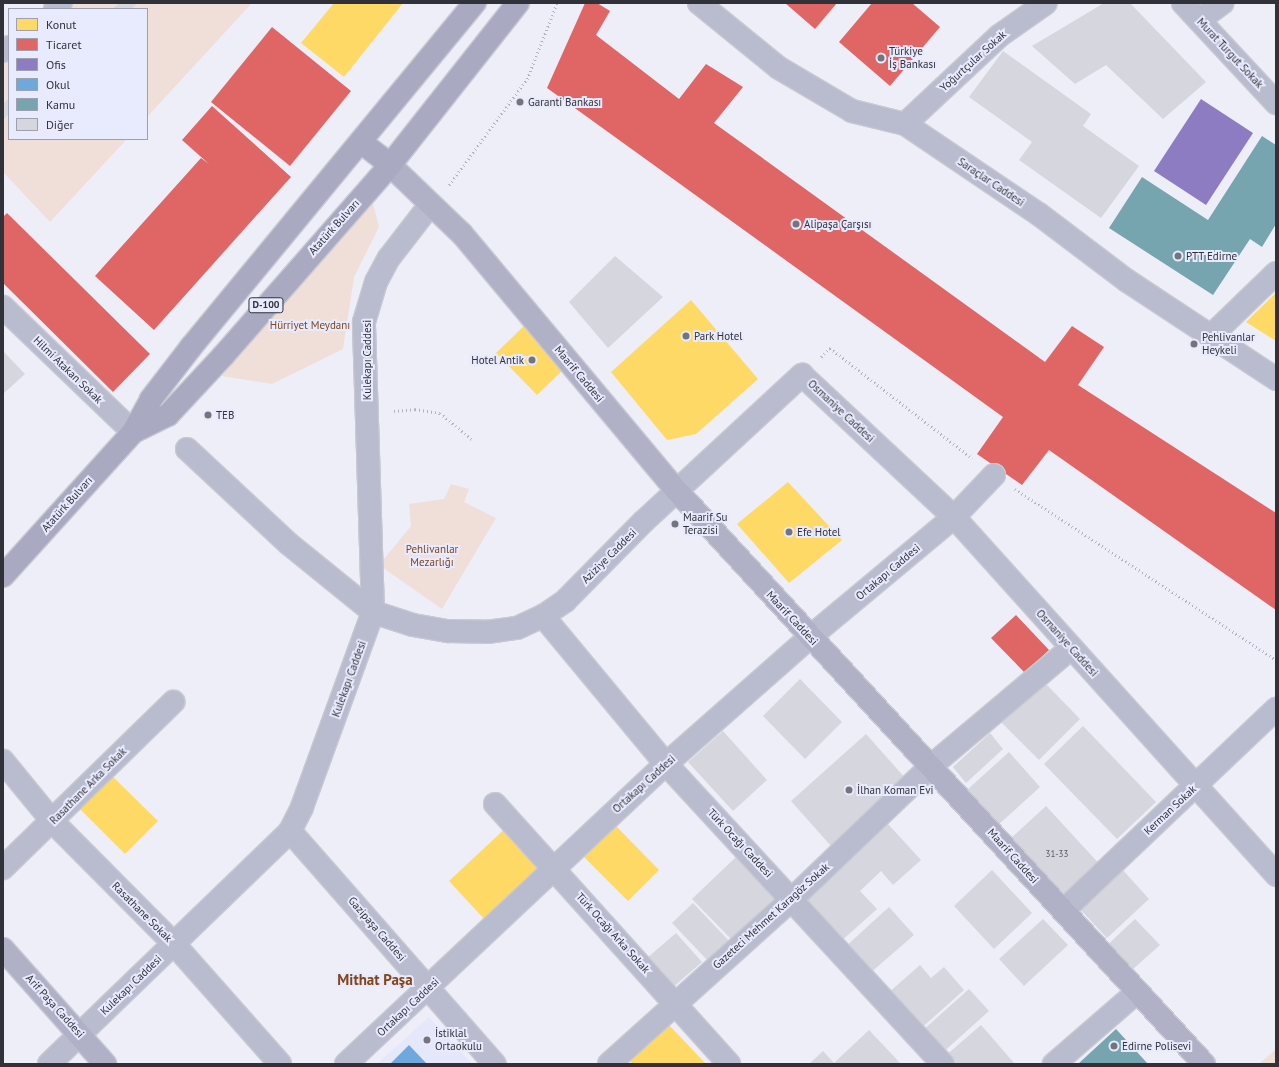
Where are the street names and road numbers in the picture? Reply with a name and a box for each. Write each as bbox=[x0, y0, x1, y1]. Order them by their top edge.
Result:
street label: Murat Turgut Sokak bbox=[1194, 15, 1266, 91]
street label: Yoğurtçular Sokak bbox=[937, 28, 1009, 94]
street label: Saraçlar Caddesi bbox=[955, 155, 1027, 209]
street label: Atatürk Bulvarı bbox=[306, 197, 362, 257]
road number: D-100 bbox=[248, 297, 284, 313]
street label: Kulekapı Caddesi bbox=[360, 320, 374, 400]
street label: Hilmi Atakan Sokak bbox=[31, 334, 105, 406]
street label: Maarif Caddesi bbox=[552, 343, 606, 405]
street label: Osmaniye Caddesi bbox=[805, 377, 877, 445]
street label: Atatürk Bulvarı bbox=[39, 474, 95, 534]
street label: Aziziye Caddesi bbox=[579, 526, 639, 586]
street label: Ortakapı Caddesi bbox=[853, 541, 923, 603]
street label: Maarif Caddesi bbox=[764, 588, 820, 648]
street label: Osmaniye Caddesi bbox=[1033, 607, 1101, 679]
street label: Kulekapı Caddesi bbox=[329, 639, 369, 719]
street label: Rasathane Arka Sokak bbox=[47, 745, 129, 827]
street label: Ortakapı Caddesi bbox=[610, 752, 678, 816]
street label: Kerman Sokak bbox=[1141, 782, 1199, 838]
street label: Türk Ocağı Caddesi bbox=[705, 806, 775, 880]
street label: Maarif Caddesi bbox=[985, 826, 1041, 886]
street label: Gazeteci Mehmet Karagöz Sokak bbox=[710, 860, 832, 972]
street label: Rasathane Sokak bbox=[109, 879, 175, 945]
street label: Türk Ocağı Arka Sokak bbox=[573, 890, 653, 976]
street label: Gazipaşa Caddesi bbox=[345, 894, 409, 964]
street label: Kulekapı Caddesi bbox=[98, 952, 164, 1018]
street label: Arif Paşa Caddesi bbox=[23, 972, 87, 1040]
street label: Ortakapı Caddesi bbox=[374, 975, 442, 1039]

